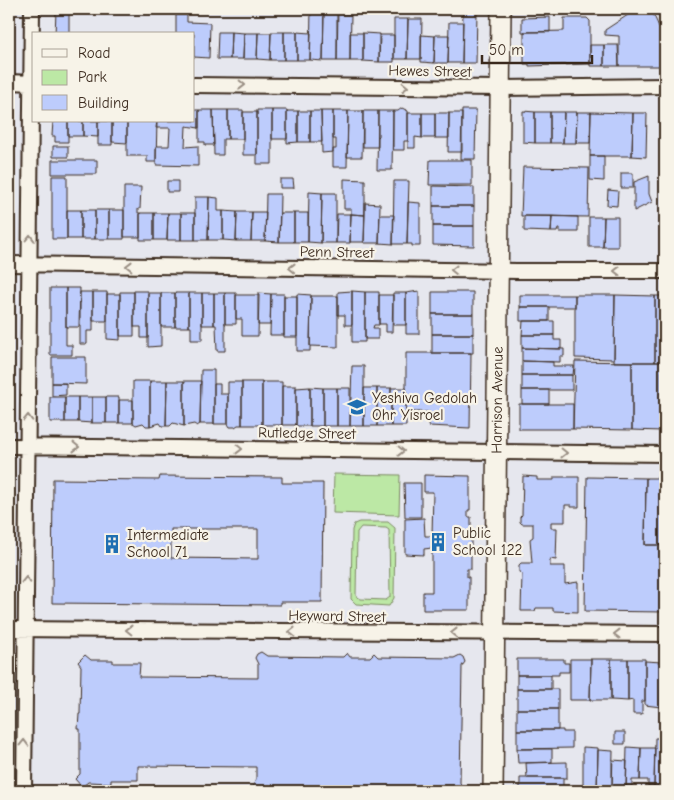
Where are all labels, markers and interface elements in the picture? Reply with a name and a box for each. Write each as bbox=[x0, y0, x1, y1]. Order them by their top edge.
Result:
legend bbox=[32, 32, 195, 122]
scale bar bbox=[482, 32, 592, 64]
text: 50 m bbox=[489, 41, 524, 59]
text: Road bbox=[78, 44, 110, 62]
street label: Hewes Street bbox=[388, 61, 473, 81]
text: Park bbox=[78, 68, 107, 86]
one-way arrow bbox=[239, 80, 247, 90]
one-way arrow bbox=[402, 82, 409, 92]
text: Building bbox=[78, 94, 129, 112]
one-way arrow bbox=[25, 233, 35, 241]
street label: Penn Street bbox=[300, 242, 375, 262]
one-way arrow bbox=[125, 261, 132, 271]
one-way arrow bbox=[287, 263, 295, 273]
one-way arrow bbox=[450, 265, 458, 275]
one-way arrow bbox=[612, 266, 620, 276]
street label: Harrison Avenue bbox=[487, 346, 507, 454]
place label: Yeshiva Gedolah Ohr Yisroel bbox=[372, 389, 477, 424]
school or university icon: Yeshiva Gedolah Ohr Yisroel bbox=[346, 396, 368, 418]
one-way arrow bbox=[23, 413, 33, 421]
street label: Rutledge Street bbox=[258, 423, 357, 443]
one-way arrow bbox=[73, 442, 81, 452]
one-way arrow bbox=[236, 444, 243, 454]
one-way arrow bbox=[398, 446, 406, 456]
one-way arrow bbox=[560, 448, 568, 458]
place label: Public School 122 bbox=[453, 524, 522, 559]
place label: Intermediate School 71 bbox=[127, 526, 209, 561]
building icon: Public School 122 bbox=[427, 531, 449, 553]
building icon: Intermediate School 71 bbox=[101, 533, 123, 555]
one-way arrow bbox=[21, 576, 31, 584]
street label: Heyward Street bbox=[288, 606, 387, 626]
one-way arrow bbox=[125, 625, 132, 635]
one-way arrow bbox=[287, 627, 295, 637]
one-way arrow bbox=[450, 628, 458, 639]
one-way arrow bbox=[612, 629, 620, 639]
one-way arrow bbox=[19, 738, 29, 746]

